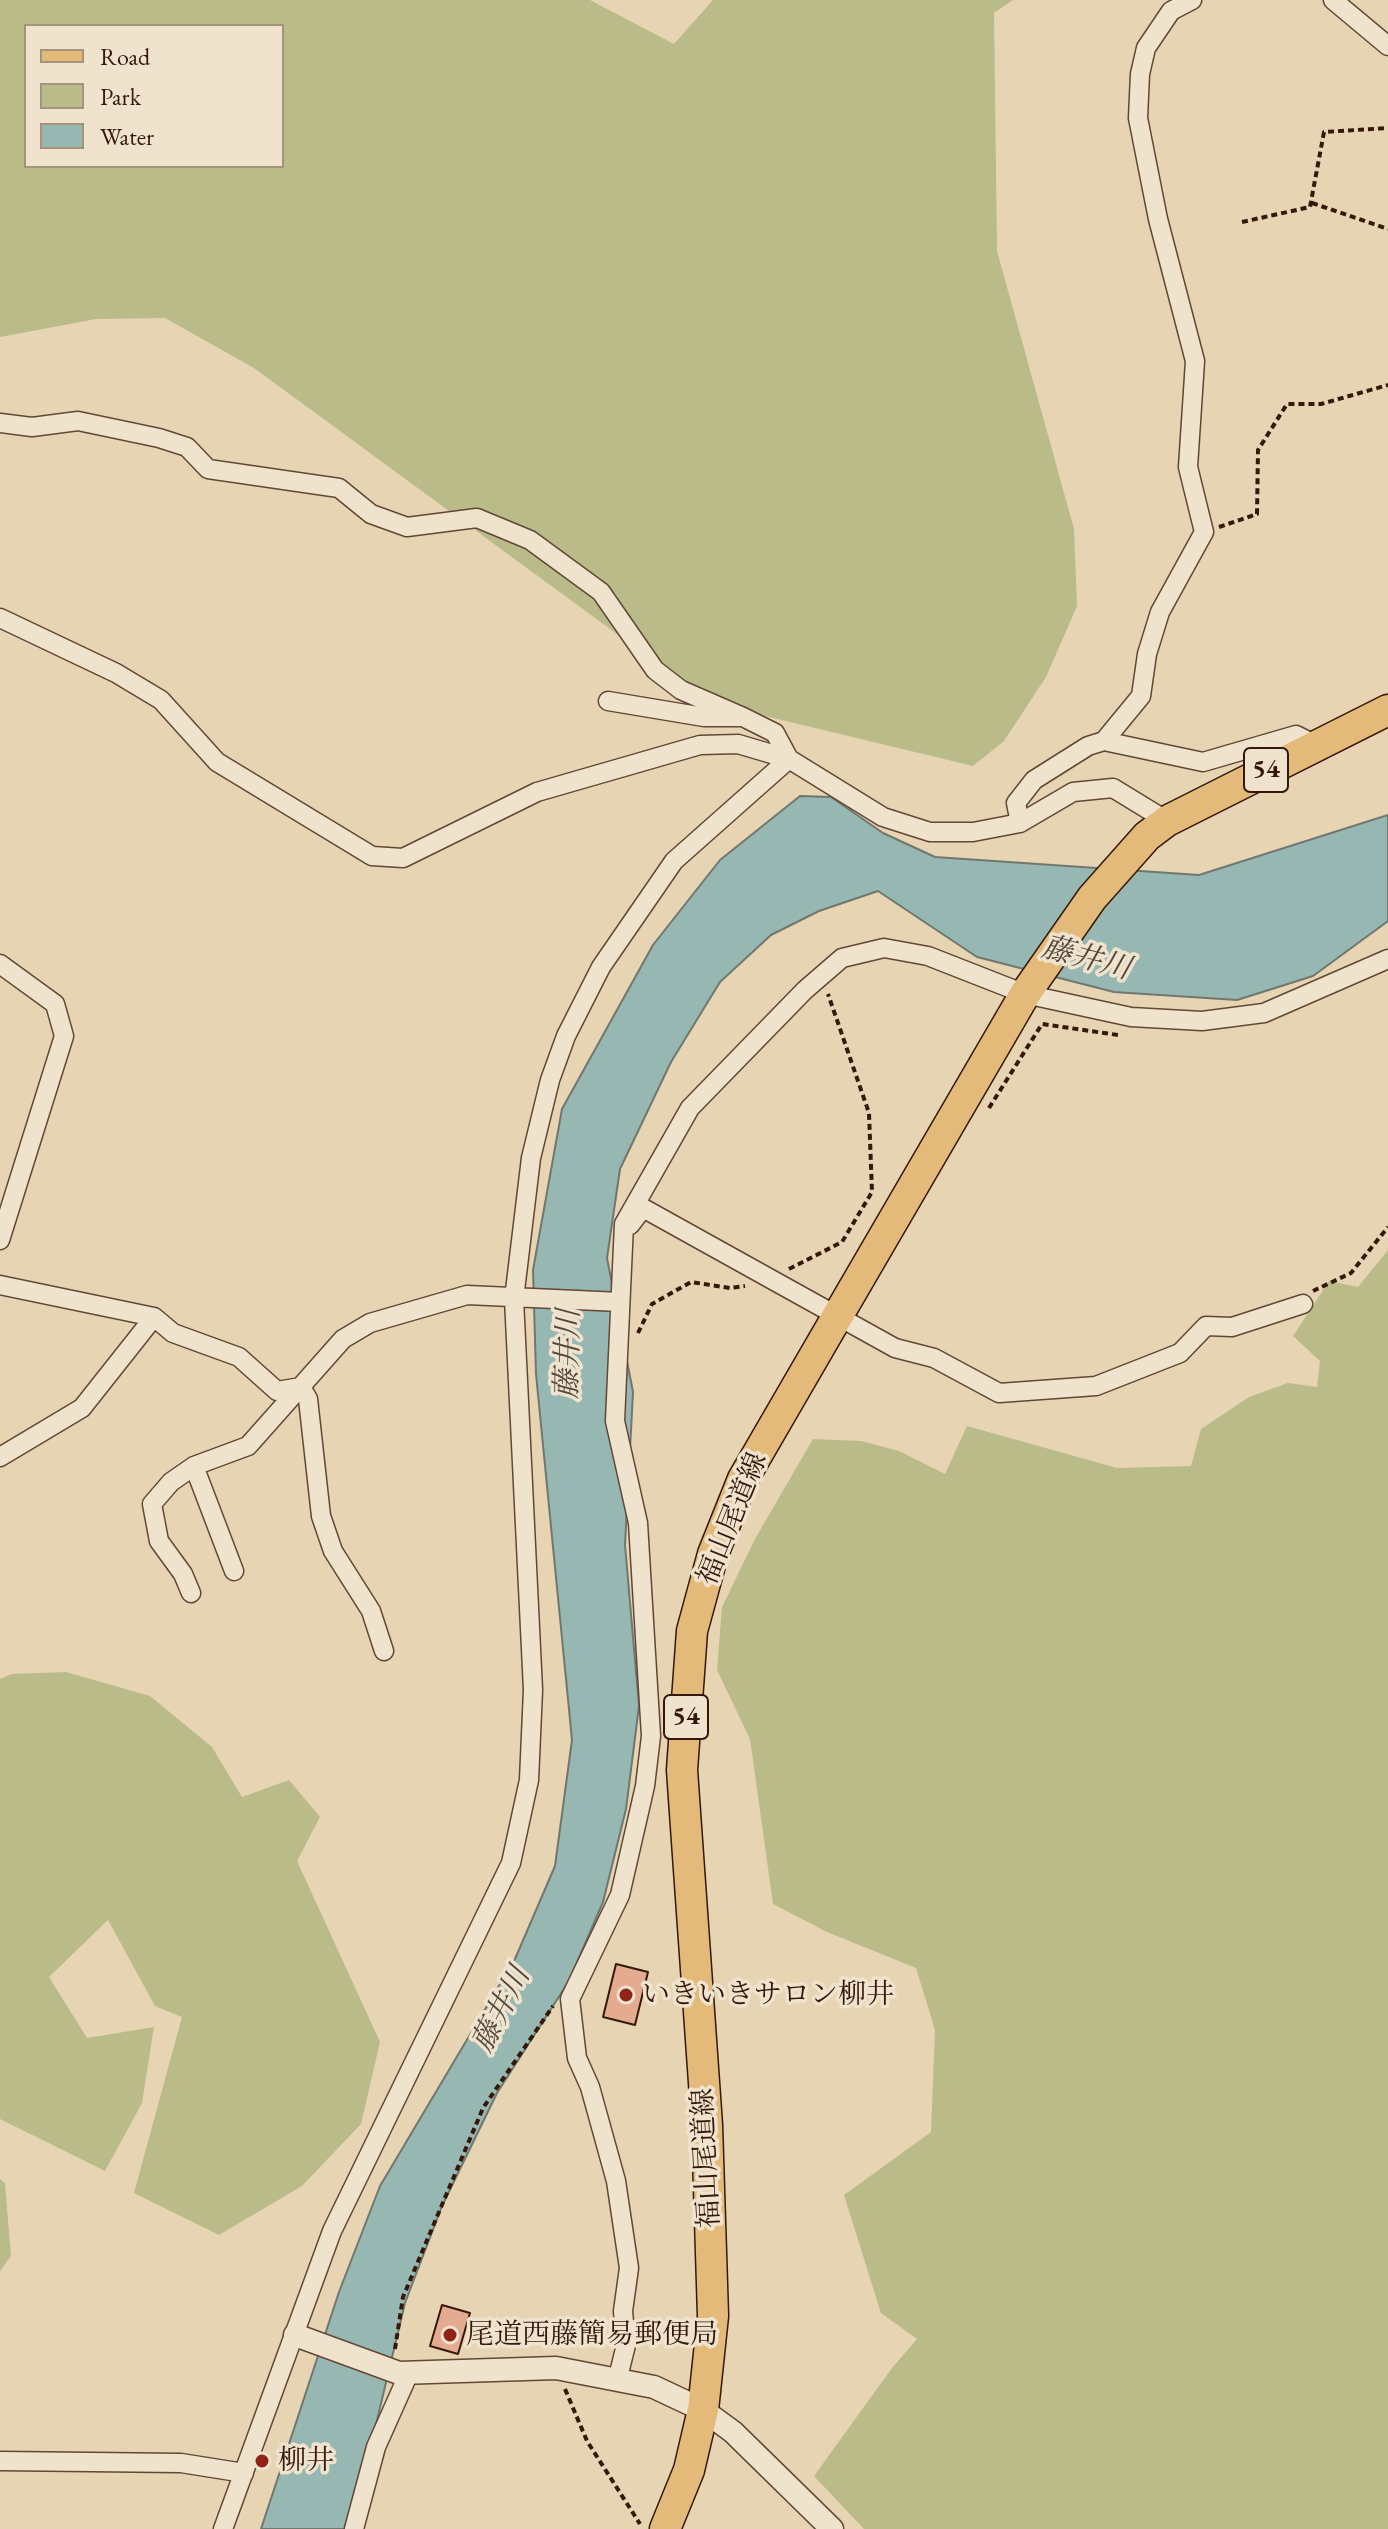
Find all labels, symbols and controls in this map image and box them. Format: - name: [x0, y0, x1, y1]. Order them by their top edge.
- legend: [24, 24, 284, 168]
- text: Road: [100, 41, 150, 72]
- text: Park: [100, 81, 141, 112]
- text: Water: [100, 121, 154, 152]
- road number: 54: [1244, 748, 1288, 792]
- water label: 藤井川: [1038, 930, 1134, 988]
- water label: 藤井川: [550, 1309, 588, 1399]
- street label: 福山尾道線: [691, 1448, 775, 1590]
- road number: 54: [664, 1695, 708, 1739]
- water label: 藤井川: [466, 1962, 538, 2058]
- place label: いきいきサロン柳井: [642, 1978, 894, 2012]
- marker: いきいきサロン柳井: [617, 1986, 635, 2004]
- street label: 福山尾道線: [687, 2087, 727, 2229]
- place label: 尾道西藤簡易郵便局: [466, 2318, 718, 2352]
- marker: 尾道西藤簡易郵便局: [441, 2326, 459, 2344]
- place label: 柳井: [278, 2444, 334, 2478]
- marker: 柳井: [253, 2452, 271, 2470]

